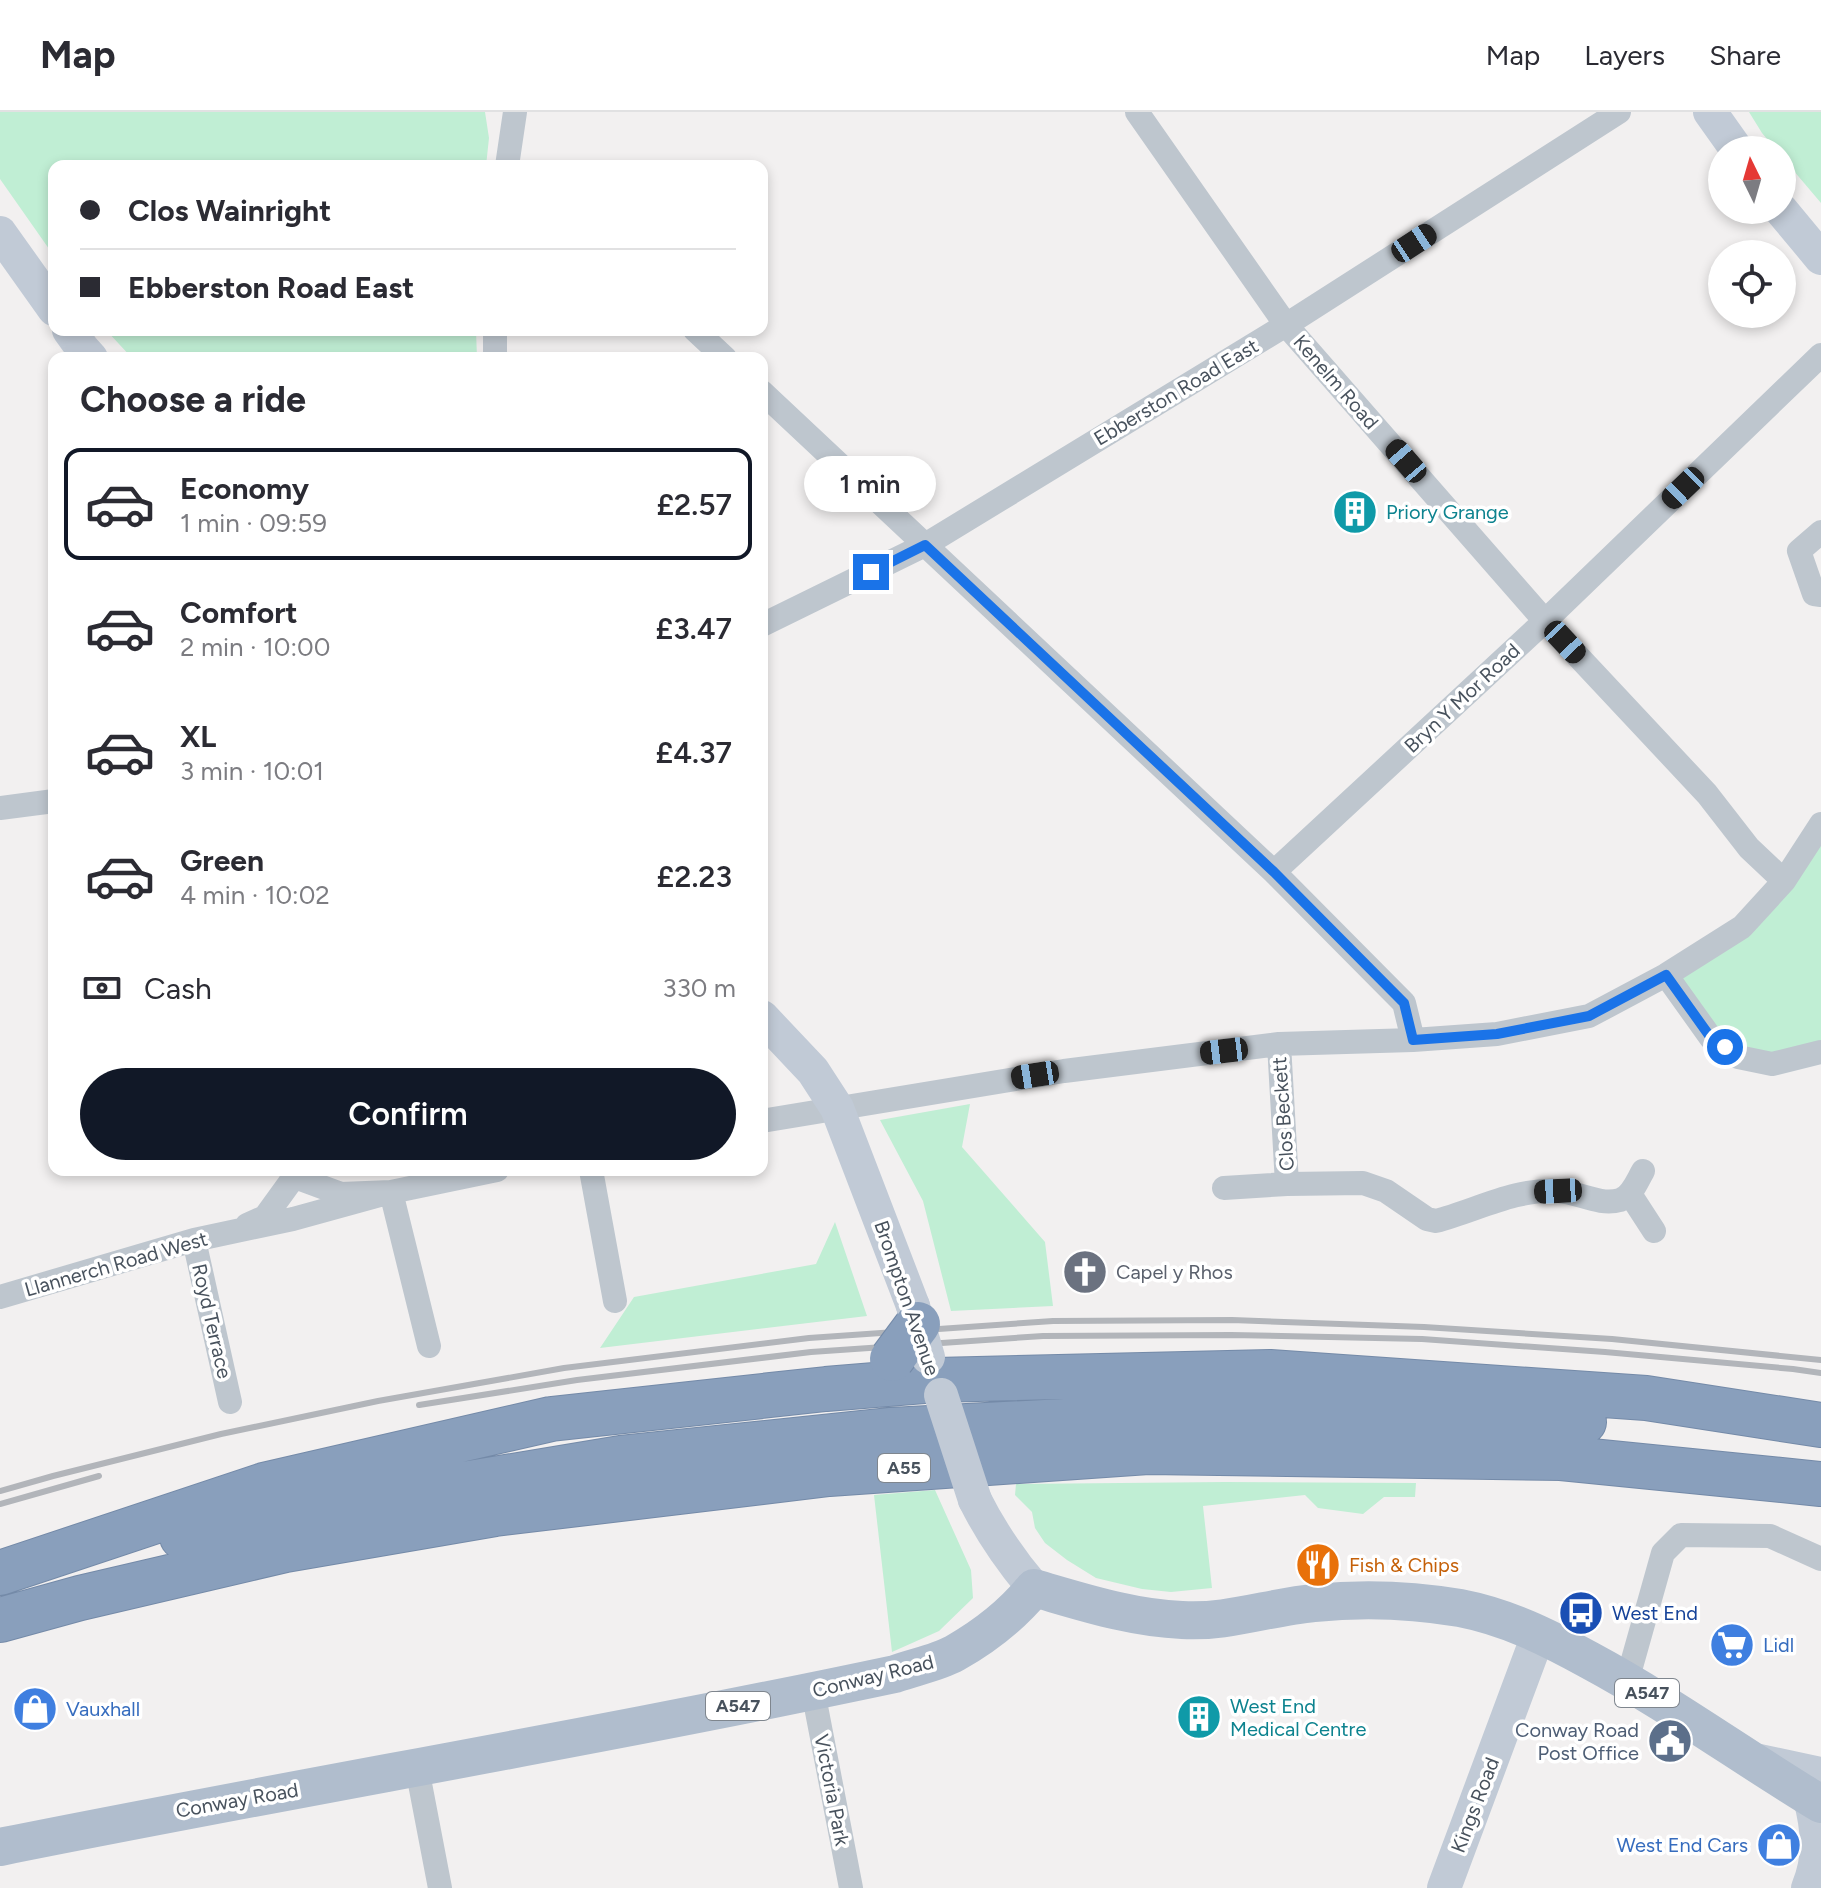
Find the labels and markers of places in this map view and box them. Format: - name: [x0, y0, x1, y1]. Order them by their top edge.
- building icon: Priory Grange: [1331, 488, 1379, 536]
- place label: Priory Grange: [1386, 500, 1509, 524]
- church icon: Capel y Rhos: [1061, 1248, 1109, 1296]
- place label: Capel y Rhos: [1116, 1260, 1233, 1284]
- restaurant icon: Fish & Chips: [1294, 1541, 1342, 1589]
- place label: Fish & Chips: [1349, 1553, 1459, 1577]
- bus stop icon: West End: [1557, 1589, 1605, 1637]
- place label: West End: [1612, 1601, 1698, 1625]
- supermarket icon: Lidl: [1708, 1621, 1756, 1669]
- place label: Lidl: [1763, 1633, 1794, 1657]
- shop icon: Vauxhall: [11, 1685, 59, 1733]
- building icon: West End Medical Centre: [1175, 1693, 1223, 1741]
- place label: West End Medical Centre: [1230, 1694, 1366, 1741]
- place label: Vauxhall: [66, 1697, 140, 1721]
- public building icon: Conway Road Post Office: [1646, 1717, 1694, 1765]
- place label: Conway Road Post Office: [1515, 1718, 1639, 1765]
- shop icon: West End Cars: [1755, 1821, 1803, 1869]
- place label: West End Cars: [1617, 1833, 1748, 1857]

